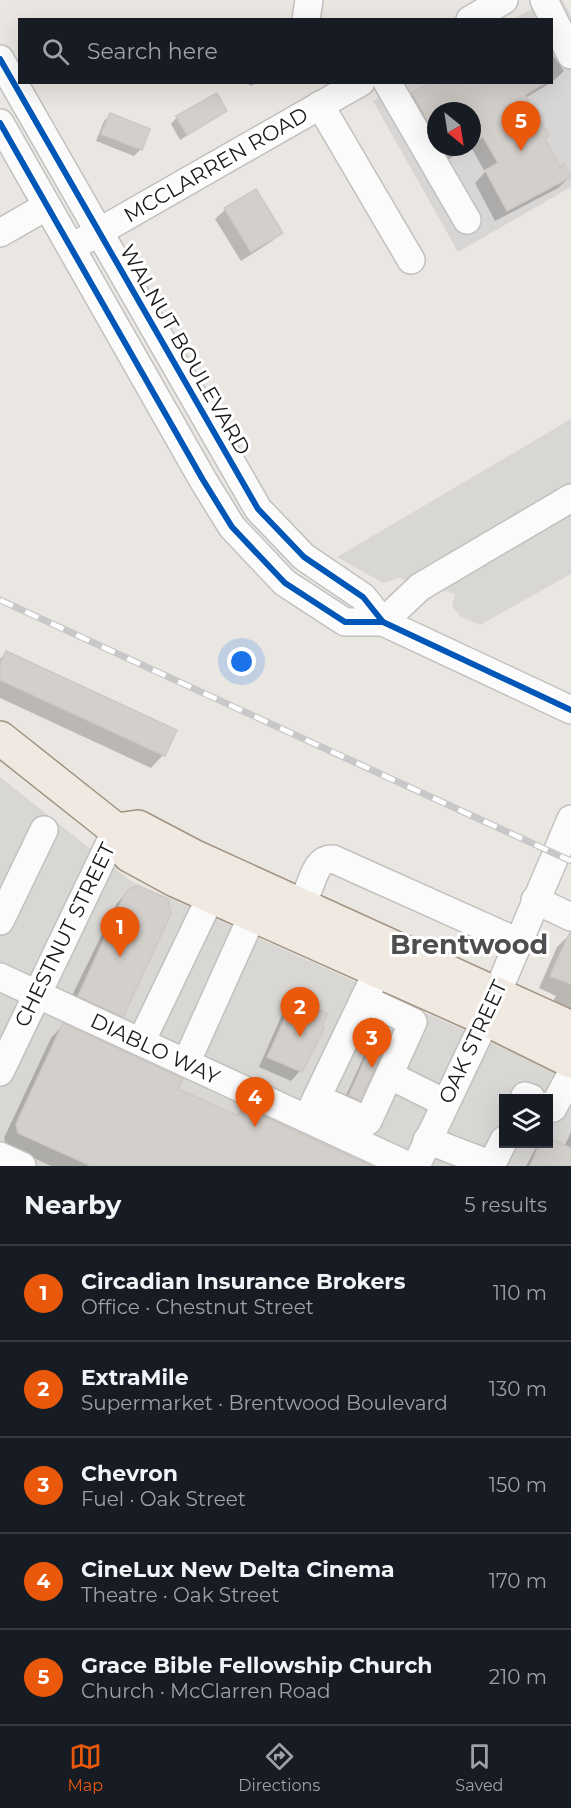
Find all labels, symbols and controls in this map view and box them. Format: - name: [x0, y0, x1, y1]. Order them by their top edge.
- search box: [18, 18, 553, 84]
- icon: search: [39, 35, 72, 68]
- text: Search here: [87, 38, 218, 65]
- street label: MCCLARREN ROAD: [119, 102, 312, 228]
- north arrow: [427, 102, 481, 156]
- pin: 5: [502, 102, 540, 151]
- street label: WALNUT BOULEVARD: [115, 240, 256, 459]
- your location: [227, 647, 256, 676]
- street label: CHESTNUT STREET: [9, 839, 120, 1031]
- pin: 1: [100, 908, 140, 957]
- district label: Brentwood: [390, 928, 548, 961]
- street label: OAK STREET: [433, 976, 512, 1107]
- pin: 2: [280, 988, 320, 1037]
- street label: DIABLO WAY: [87, 1008, 224, 1090]
- pin: 3: [352, 1018, 392, 1068]
- pin: 4: [236, 1078, 274, 1127]
- map controls: [499, 1094, 553, 1148]
- button: layers: [499, 1094, 553, 1148]
- text: Nearby: [24, 1189, 121, 1221]
- text: 5 results: [464, 1193, 547, 1217]
- text: Circadian Insurance Brokers: [81, 1268, 406, 1295]
- text: 1: [40, 1281, 47, 1305]
- text: 110 m: [493, 1281, 547, 1305]
- text: Office · Chestnut Street: [81, 1295, 314, 1319]
- text: ExtraMile: [81, 1364, 189, 1391]
- text: 2: [38, 1377, 49, 1401]
- text: 130 m: [489, 1377, 547, 1401]
- text: Supermarket · Brentwood Boulevard: [81, 1391, 448, 1415]
- text: Chevron: [81, 1460, 178, 1487]
- text: 3: [38, 1473, 49, 1497]
- text: 150 m: [489, 1473, 547, 1497]
- text: Fuel · Oak Street: [81, 1487, 246, 1511]
- text: CineLux New Delta Cinema: [81, 1556, 395, 1583]
- text: 4: [37, 1569, 50, 1593]
- text: 170 m: [489, 1569, 547, 1593]
- text: Theatre · Oak Street: [81, 1583, 279, 1607]
- text: Grace Bible Fellowship Church: [81, 1652, 433, 1679]
- text: 5: [38, 1665, 49, 1689]
- text: 210 m: [489, 1665, 547, 1689]
- text: Church · McClarren Road: [81, 1679, 331, 1703]
- tab: Map: [68, 1740, 103, 1795]
- tab: Directions: [238, 1740, 320, 1795]
- tab: Saved: [455, 1740, 503, 1795]

